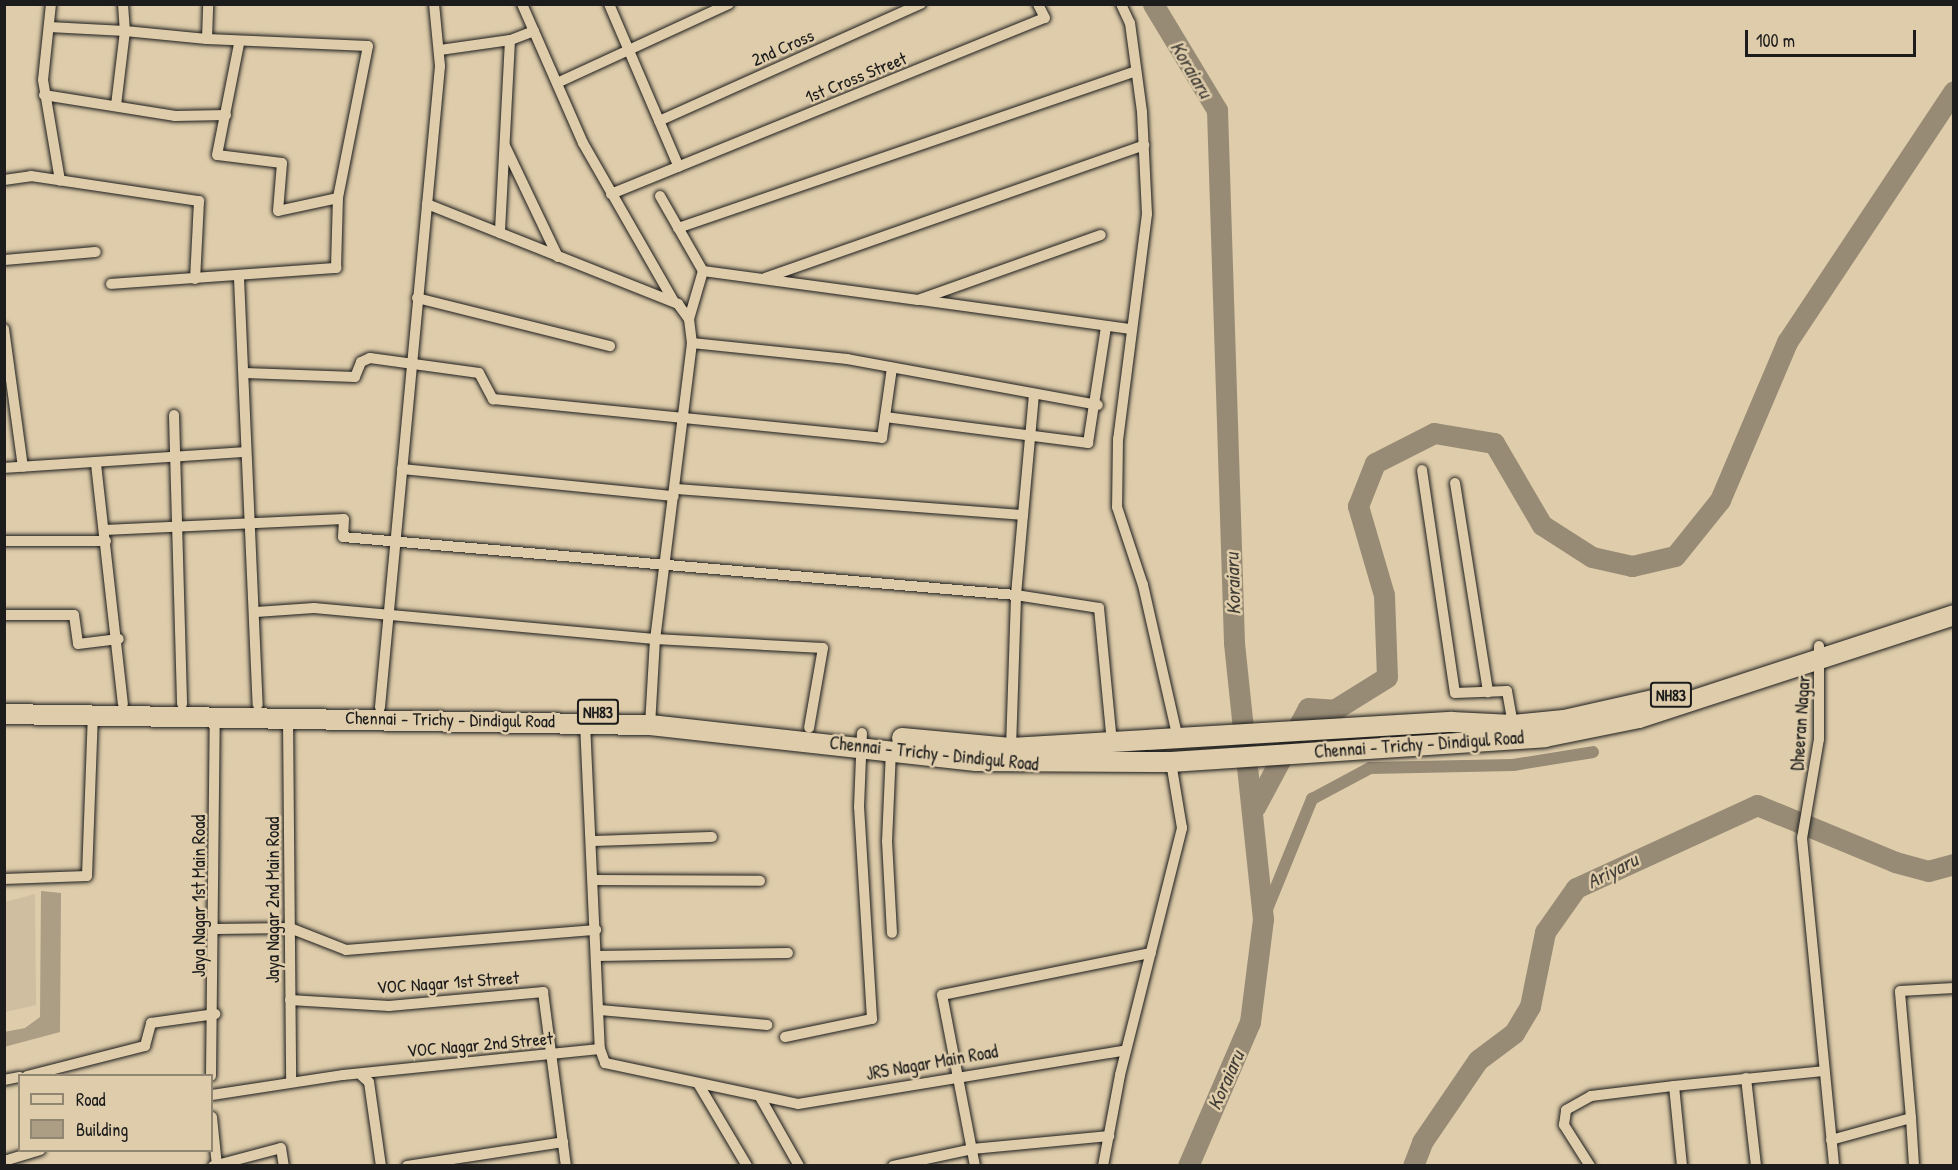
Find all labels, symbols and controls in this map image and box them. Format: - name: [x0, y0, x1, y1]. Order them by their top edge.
- scale bar: [1748, 18, 1919, 56]
- street label: 2nd Cross: [749, 25, 817, 71]
- text: 100 m: [1756, 28, 1795, 53]
- water label: Koraiaru: [1166, 36, 1218, 102]
- street label: 1st Cross Street: [802, 48, 910, 108]
- water label: Koraiaru: [1219, 553, 1245, 615]
- street label: Dheeran Nagar: [1787, 675, 1815, 771]
- road number: NH83: [1648, 682, 1694, 708]
- road number: NH83: [576, 699, 620, 725]
- street label: Chennai - Trichy - Dindigul Road: [345, 707, 555, 733]
- street label: Chennai - Trichy - Dindigul Road: [1313, 727, 1525, 763]
- street label: Chennai - Trichy - Dindigul Road: [828, 732, 1040, 776]
- street label: Jaya Nagar 1st Main Road: [188, 815, 210, 977]
- street label: Jaya Nagar 2nd Main Road: [262, 817, 284, 983]
- water label: Ariyaru: [1583, 847, 1641, 893]
- street label: VOC Nagar 1st Street: [376, 967, 520, 999]
- street label: VOC Nagar 2nd Street: [406, 1028, 554, 1062]
- street label: JRS Nagar Main Road: [864, 1041, 1000, 1085]
- water label: Koraiaru: [1201, 1047, 1249, 1113]
- legend: [18, 1074, 213, 1152]
- text: Road: [76, 1087, 106, 1112]
- text: Building: [76, 1117, 128, 1142]

